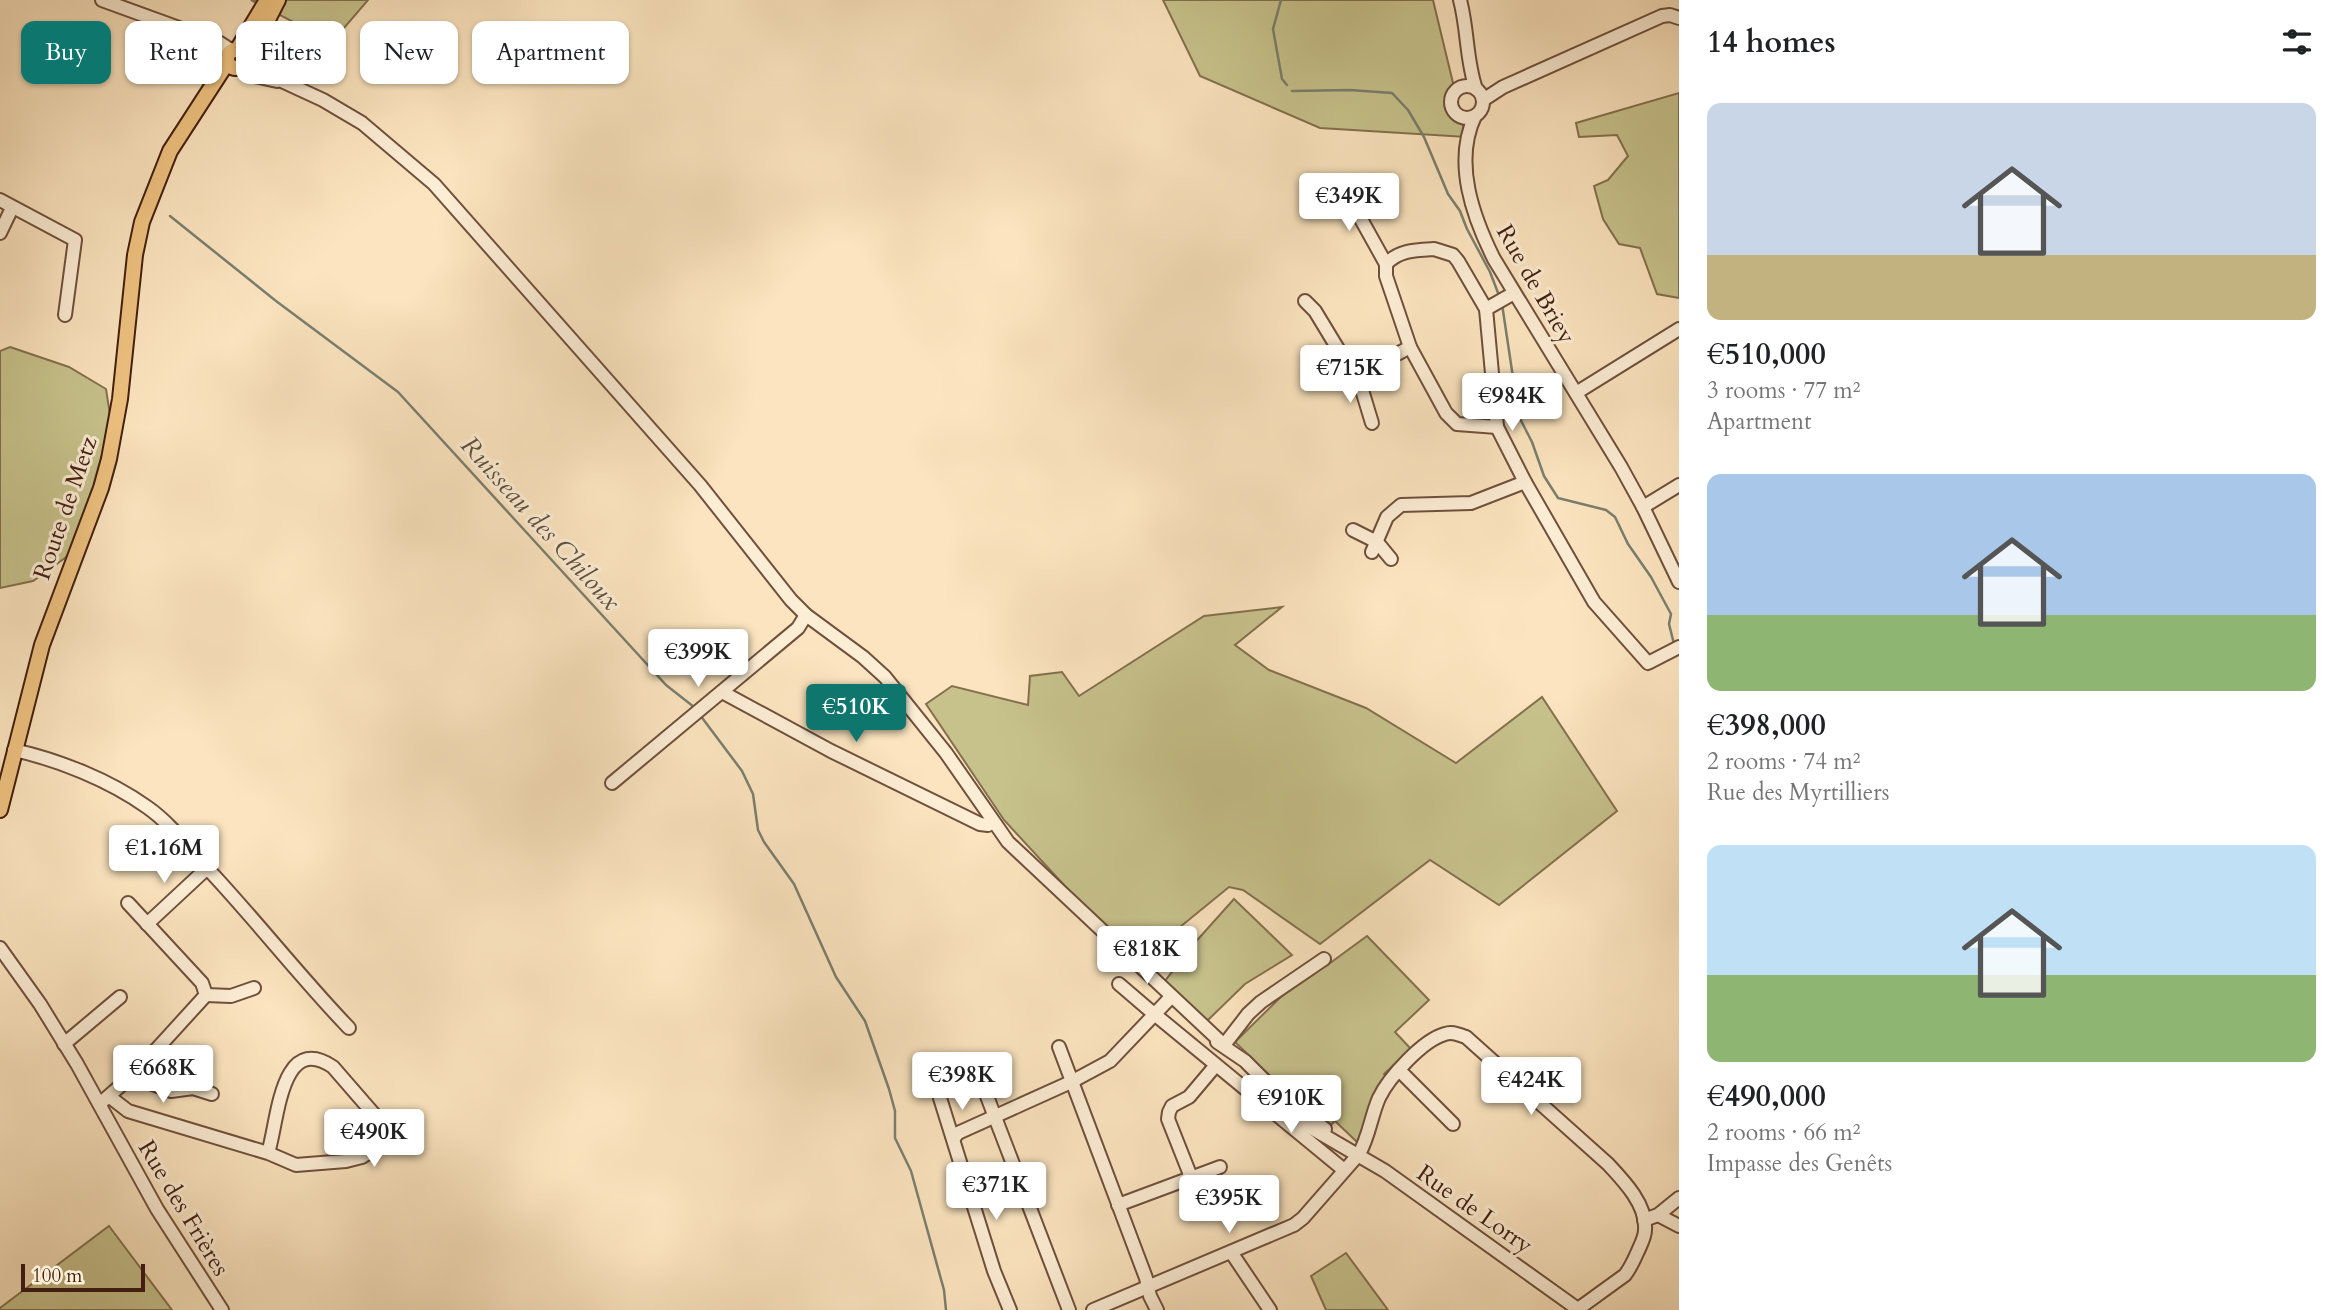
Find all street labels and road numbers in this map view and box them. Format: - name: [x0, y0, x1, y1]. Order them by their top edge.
- street label: Rue de Briey: [1488, 219, 1583, 350]
- street label: Route de Metz: [26, 432, 106, 584]
- street label: Rue des Frières: [130, 1134, 237, 1282]
- street label: Rue de Lorry: [1410, 1157, 1540, 1262]

